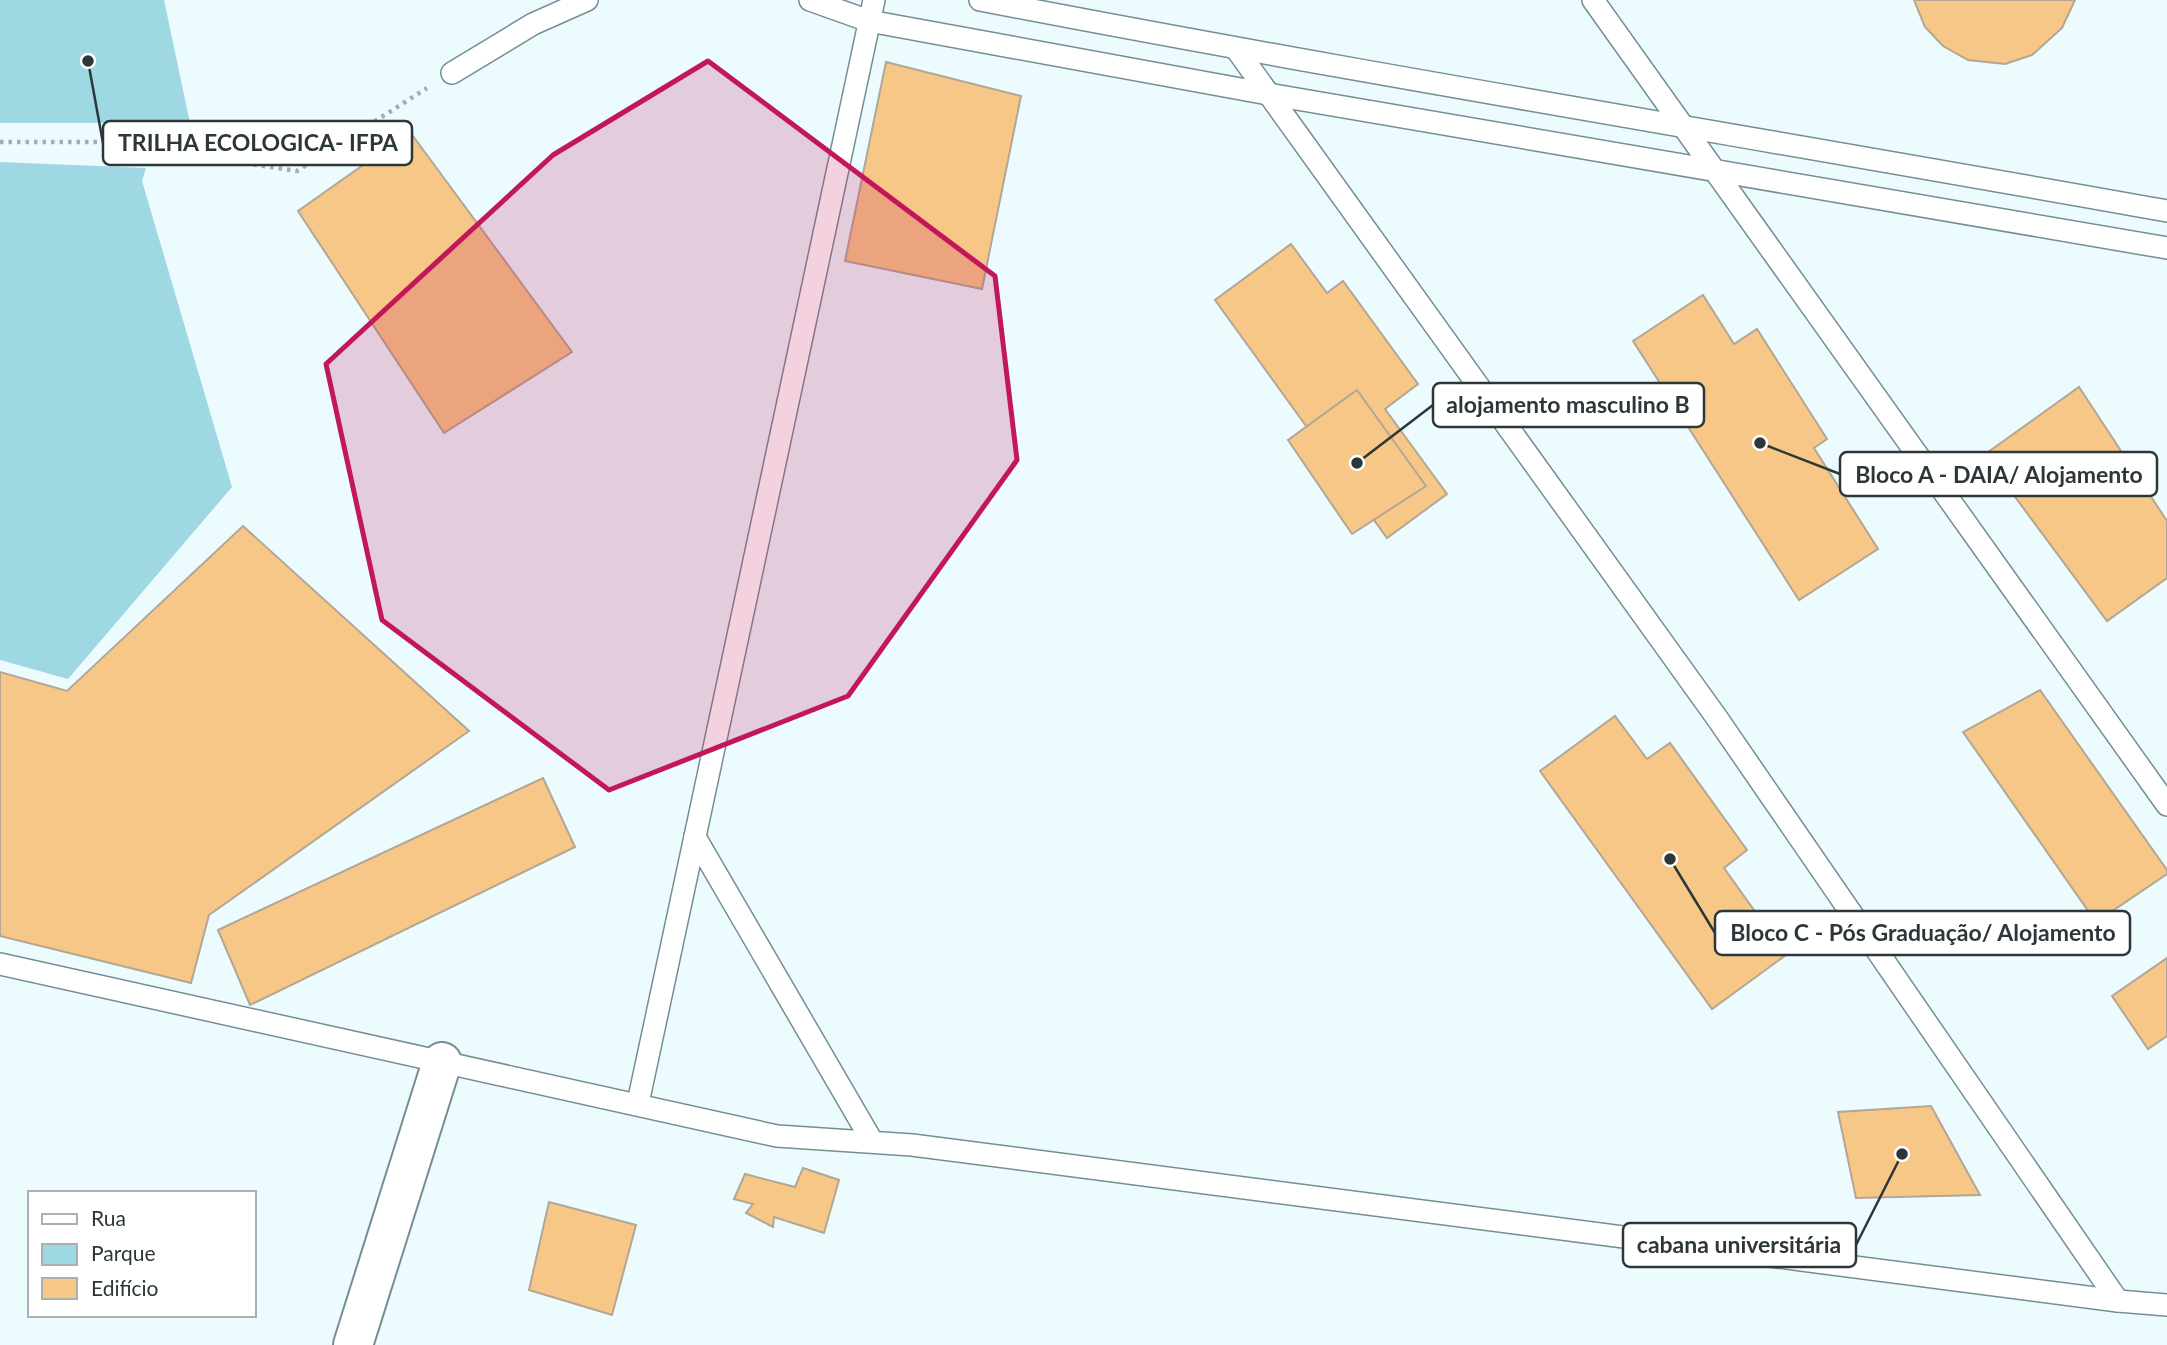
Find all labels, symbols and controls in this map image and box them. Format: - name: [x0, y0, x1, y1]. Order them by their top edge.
- callout: TRILHA ECOLOGICA- IFPA: [103, 121, 412, 165]
- text: TRILHA ECOLOGICA- IFPA: [118, 128, 399, 156]
- callout: alojamento masculino B: [1433, 383, 1704, 427]
- text: alojamento masculino B: [1446, 390, 1690, 418]
- callout: Bloco A - DAIA/ Alojamento: [1840, 452, 2157, 496]
- text: Bloco A - DAIA/ Alojamento: [1855, 460, 2143, 488]
- callout: Bloco C - Pós Graduação/ Alojamento: [1715, 911, 2130, 955]
- text: Bloco C - Pós Graduação/ Alojamento: [1730, 918, 2116, 946]
- legend: [28, 1191, 256, 1317]
- text: Rua: [91, 1205, 126, 1230]
- callout: cabana universitária: [1623, 1223, 1856, 1267]
- text: cabana universitária: [1637, 1230, 1841, 1258]
- text: Parque: [91, 1240, 156, 1265]
- text: Edifício: [91, 1275, 159, 1300]

